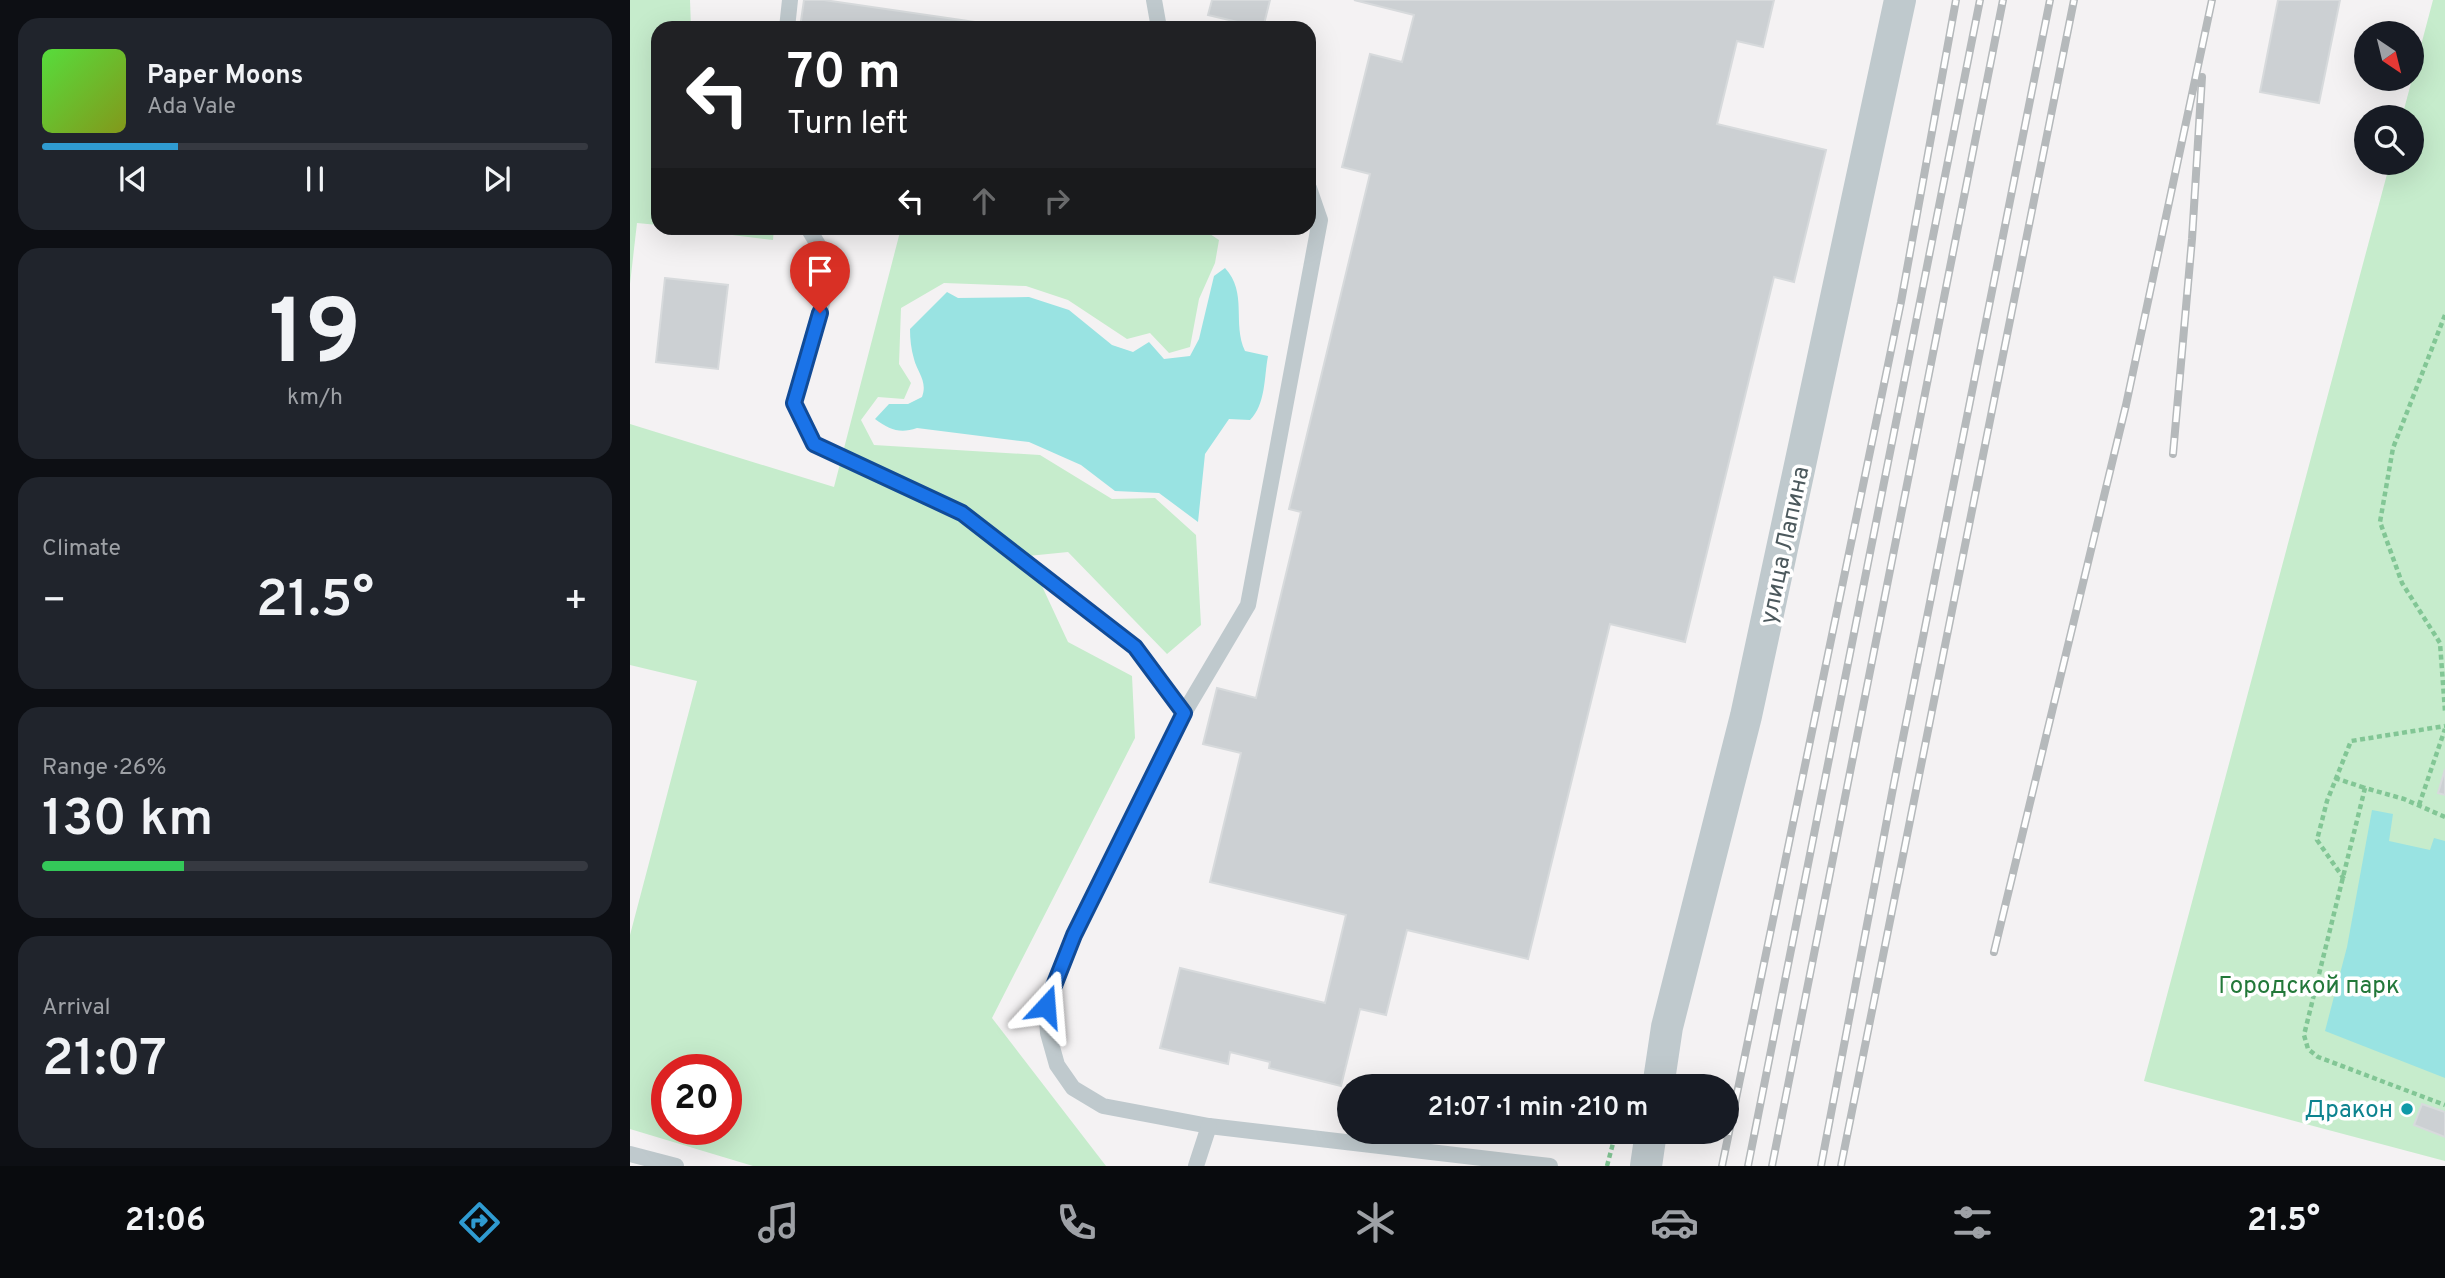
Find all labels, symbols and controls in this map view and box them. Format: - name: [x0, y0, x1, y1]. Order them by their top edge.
- north arrow: [2354, 21, 2424, 91]
- map controls: [2354, 21, 2424, 175]
- text: 70 m: [787, 44, 901, 106]
- icon: left: [672, 49, 763, 140]
- text: Paper Moons: [147, 60, 303, 93]
- text: Ada Vale: [147, 93, 236, 122]
- text: Turn left: [787, 105, 908, 145]
- button: search: [2354, 105, 2424, 175]
- icon: previous: [114, 160, 152, 198]
- icon: pause: [296, 160, 334, 198]
- icon: next: [478, 160, 516, 198]
- icon: left: [892, 182, 930, 220]
- icon: ahead: [965, 182, 1003, 220]
- icon: right: [1038, 182, 1076, 220]
- pin: [790, 241, 850, 313]
- icon: arrive: [801, 252, 839, 290]
- text: 19: [269, 281, 361, 396]
- text: km/h: [287, 384, 343, 413]
- street label: улица Лапина: [1755, 464, 1817, 627]
- text: Climate: [42, 535, 121, 564]
- text: 21.5°: [256, 569, 374, 635]
- text: −: [42, 578, 67, 627]
- text: +: [563, 578, 588, 627]
- text: Range · 26%: [42, 754, 167, 783]
- text: 130 km: [42, 788, 213, 854]
- position arrow: [1009, 969, 1083, 1043]
- park label: Городской парк: [2218, 972, 2400, 1002]
- text: Arrival: [42, 994, 111, 1023]
- text: 21:07: [42, 1028, 167, 1094]
- speed limit sign: 20: [651, 1054, 742, 1145]
- text: 21:07 · 1 min · 210 m: [1428, 1092, 1648, 1125]
- place label: Дракон: [2305, 1096, 2393, 1126]
- marker: Дракон: [2399, 1101, 2415, 1117]
- icon: directions: [455, 1198, 504, 1247]
- icon: music: [754, 1198, 803, 1247]
- icon: phone: [1052, 1198, 1101, 1247]
- icon: climate: [1351, 1198, 1400, 1247]
- icon: car: [1650, 1198, 1699, 1247]
- icon: filters: [1948, 1198, 1997, 1247]
- text: 21:06: [125, 1202, 206, 1242]
- text: 21.5°: [2247, 1202, 2320, 1242]

